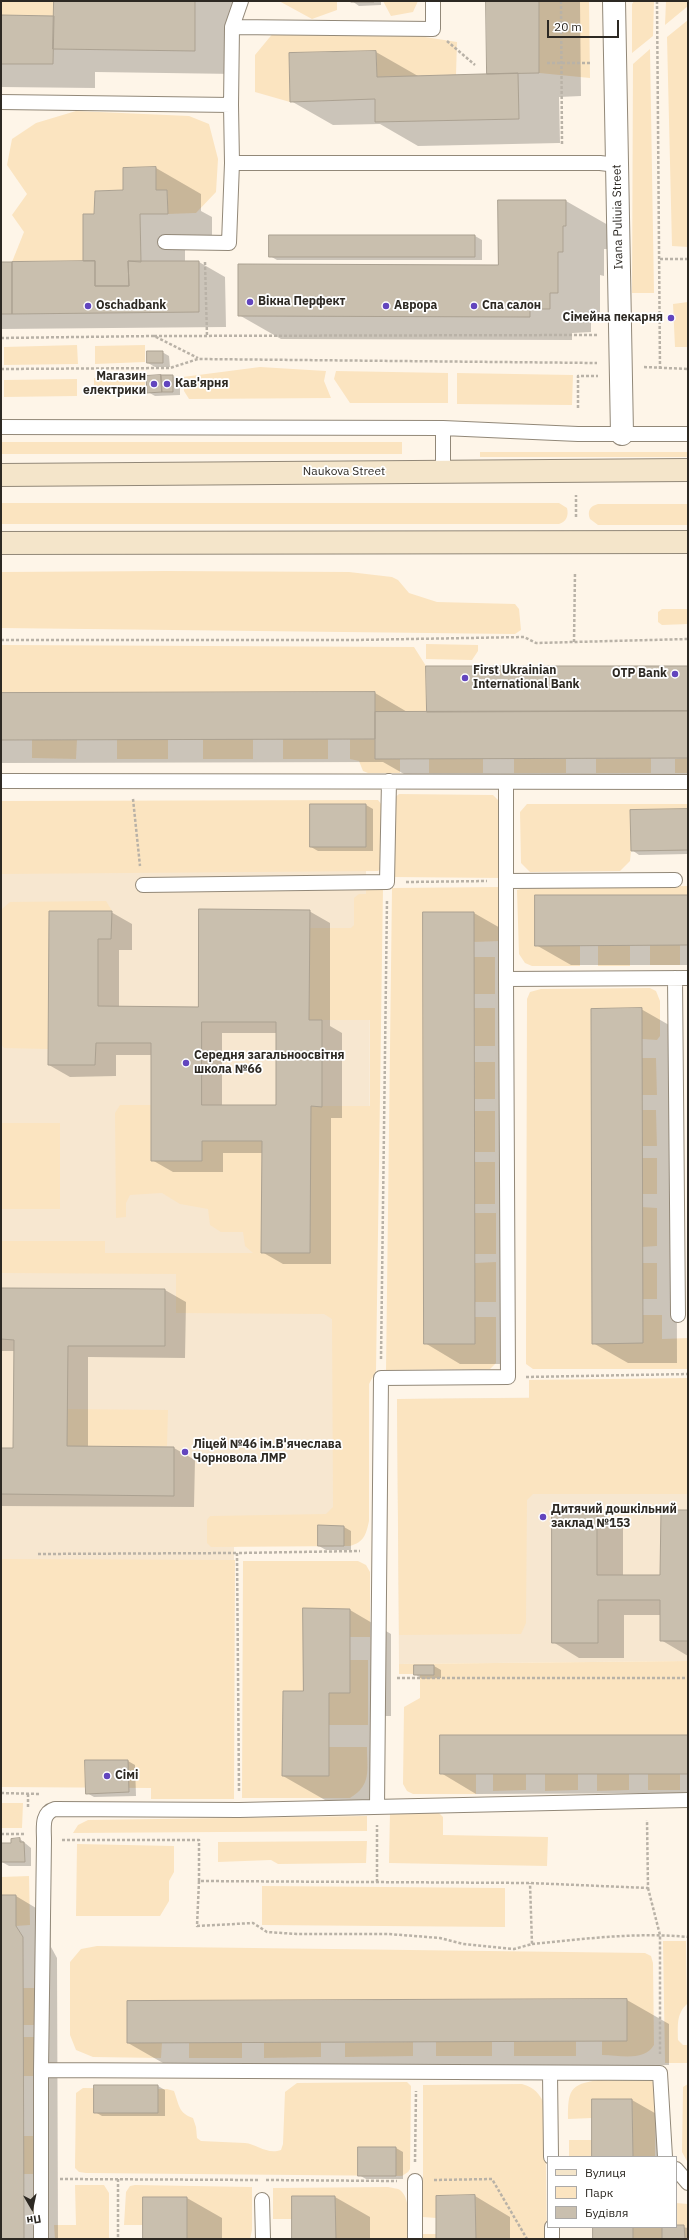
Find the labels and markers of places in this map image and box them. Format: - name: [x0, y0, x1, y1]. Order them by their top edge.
- place label: Вікна Перфект: [258, 295, 346, 309]
- marker: Вікна Перфект: [245, 297, 255, 307]
- place label: Oschadbank: [96, 299, 166, 313]
- place label: Аврора: [394, 299, 437, 313]
- place label: Спа салон: [482, 299, 541, 313]
- marker: Oschadbank: [83, 301, 93, 311]
- marker: Аврора: [381, 301, 391, 311]
- marker: Спа салон: [469, 301, 479, 311]
- place label: Сімейна пекарня: [563, 311, 663, 325]
- marker: Сімейна пекарня: [666, 313, 676, 323]
- place label: Магазин електрики: [83, 370, 146, 398]
- place label: Кав'ярня: [175, 377, 228, 391]
- marker: Магазин електрики: [149, 379, 159, 389]
- marker: Кав'ярня: [162, 379, 172, 389]
- place label: First Ukrainian International Bank: [473, 664, 580, 692]
- place label: OTP Bank: [612, 667, 667, 681]
- marker: OTP Bank: [670, 669, 680, 679]
- marker: First Ukrainian International Bank: [460, 673, 470, 683]
- place label: Середня загальноосвітня школа №66: [194, 1049, 345, 1077]
- marker: Середня загальноосвітня школа №66: [181, 1058, 191, 1068]
- place label: Ліцей №46 ім.В'ячеслава Чорновола ЛМР: [193, 1438, 341, 1466]
- marker: Ліцей №46 ім.В'ячеслава Чорновола ЛМР: [180, 1447, 190, 1457]
- place label: Дитячий дошкільний заклад №153: [551, 1503, 677, 1531]
- marker: Дитячий дошкільний заклад №153: [538, 1512, 548, 1522]
- place label: Сімі: [115, 1769, 138, 1783]
- marker: Сімі: [102, 1771, 112, 1781]

